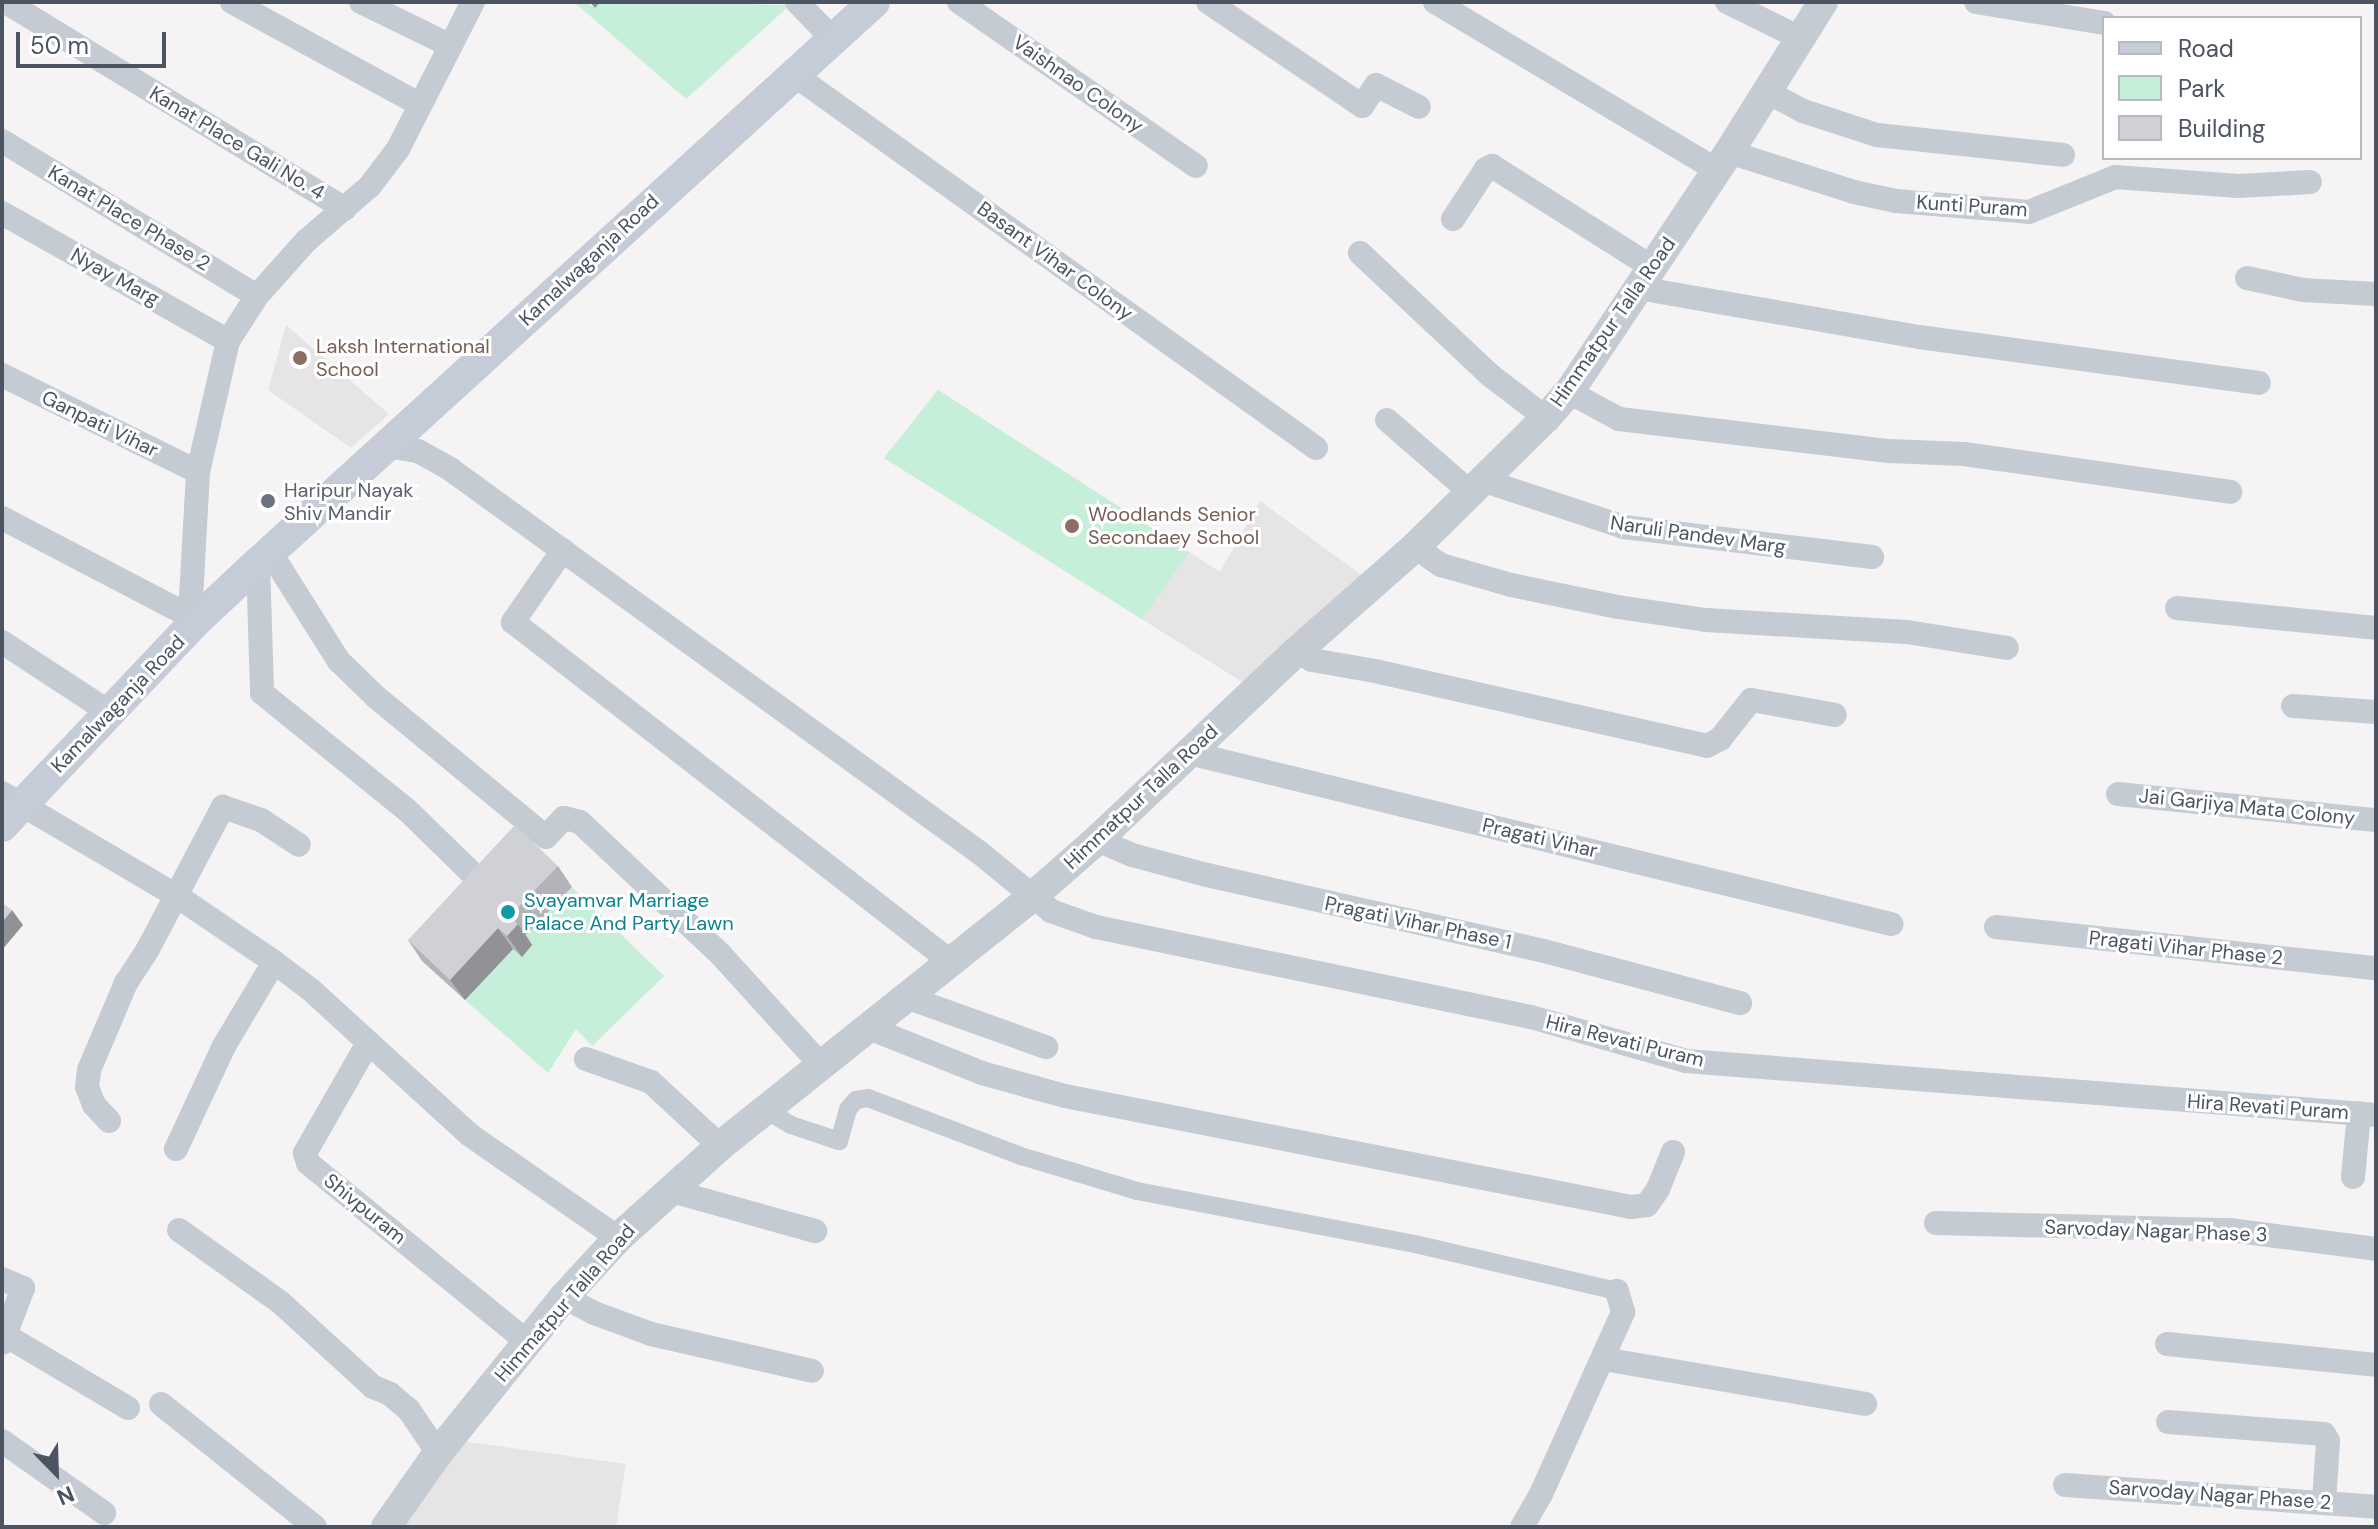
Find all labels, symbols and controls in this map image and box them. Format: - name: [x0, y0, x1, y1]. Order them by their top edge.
- scale bar: [20, 16, 170, 66]
- legend: [2102, 16, 2362, 160]
- text: 50 m: [30, 30, 89, 61]
- street label: Vaishnao Colony: [1008, 30, 1148, 138]
- text: Road: [2178, 33, 2234, 64]
- text: Park: [2178, 73, 2225, 104]
- street label: Kanat Place Gali No. 4: [145, 81, 329, 205]
- text: Building: [2178, 113, 2265, 144]
- street label: Kanat Place Phase 2: [44, 160, 214, 276]
- street label: Kamalwaganja Road: [514, 189, 664, 331]
- street label: Kunti Puram: [1916, 190, 2028, 222]
- street label: Basant Vihar Colony: [972, 196, 1138, 326]
- street label: Himmatpur Talla Road: [1545, 233, 1681, 411]
- street label: Nyay Marg: [67, 243, 163, 311]
- place label: Laksh International School: [316, 334, 490, 381]
- marker: Laksh International School: [291, 349, 309, 367]
- street label: Ganpati Vihar: [38, 385, 162, 463]
- place label: Haripur Nayak Shiv Mandir: [284, 478, 413, 525]
- marker: Haripur Nayak Shiv Mandir: [259, 492, 277, 510]
- place label: Woodlands Senior Secondaey School: [1088, 502, 1259, 549]
- street label: Naruli Pandev Marg: [1609, 511, 1787, 559]
- marker: Woodlands Senior Secondaey School: [1063, 517, 1081, 535]
- street label: Kamalwaganja Road: [46, 630, 190, 778]
- street label: Himmatpur Talla Road: [1059, 720, 1223, 874]
- street label: Jai Garjiya Mata Colony: [2138, 784, 2356, 830]
- street label: Pragati Vihar: [1480, 813, 1600, 863]
- place label: Svayamvar Marriage Palace And Party Lawn: [524, 888, 734, 935]
- street label: Pragati Vihar Phase 1: [1323, 892, 1513, 954]
- marker: Svayamvar Marriage Palace And Party Lawn: [499, 903, 517, 921]
- street label: Pragati Vihar Phase 2: [2088, 926, 2284, 970]
- street label: Hira Revati Puram: [1543, 1010, 1707, 1072]
- street label: Hira Revati Puram: [2186, 1089, 2350, 1125]
- street label: Shivpuram: [319, 1169, 411, 1249]
- street label: Sarvoday Nagar Phase 3: [2044, 1215, 2268, 1247]
- street label: Himmatpur Talla Road: [490, 1219, 640, 1387]
- north arrow: [16, 1433, 96, 1513]
- street label: Sarvoday Nagar Phase 2: [2108, 1475, 2332, 1515]
- text: N: [53, 1479, 79, 1512]

